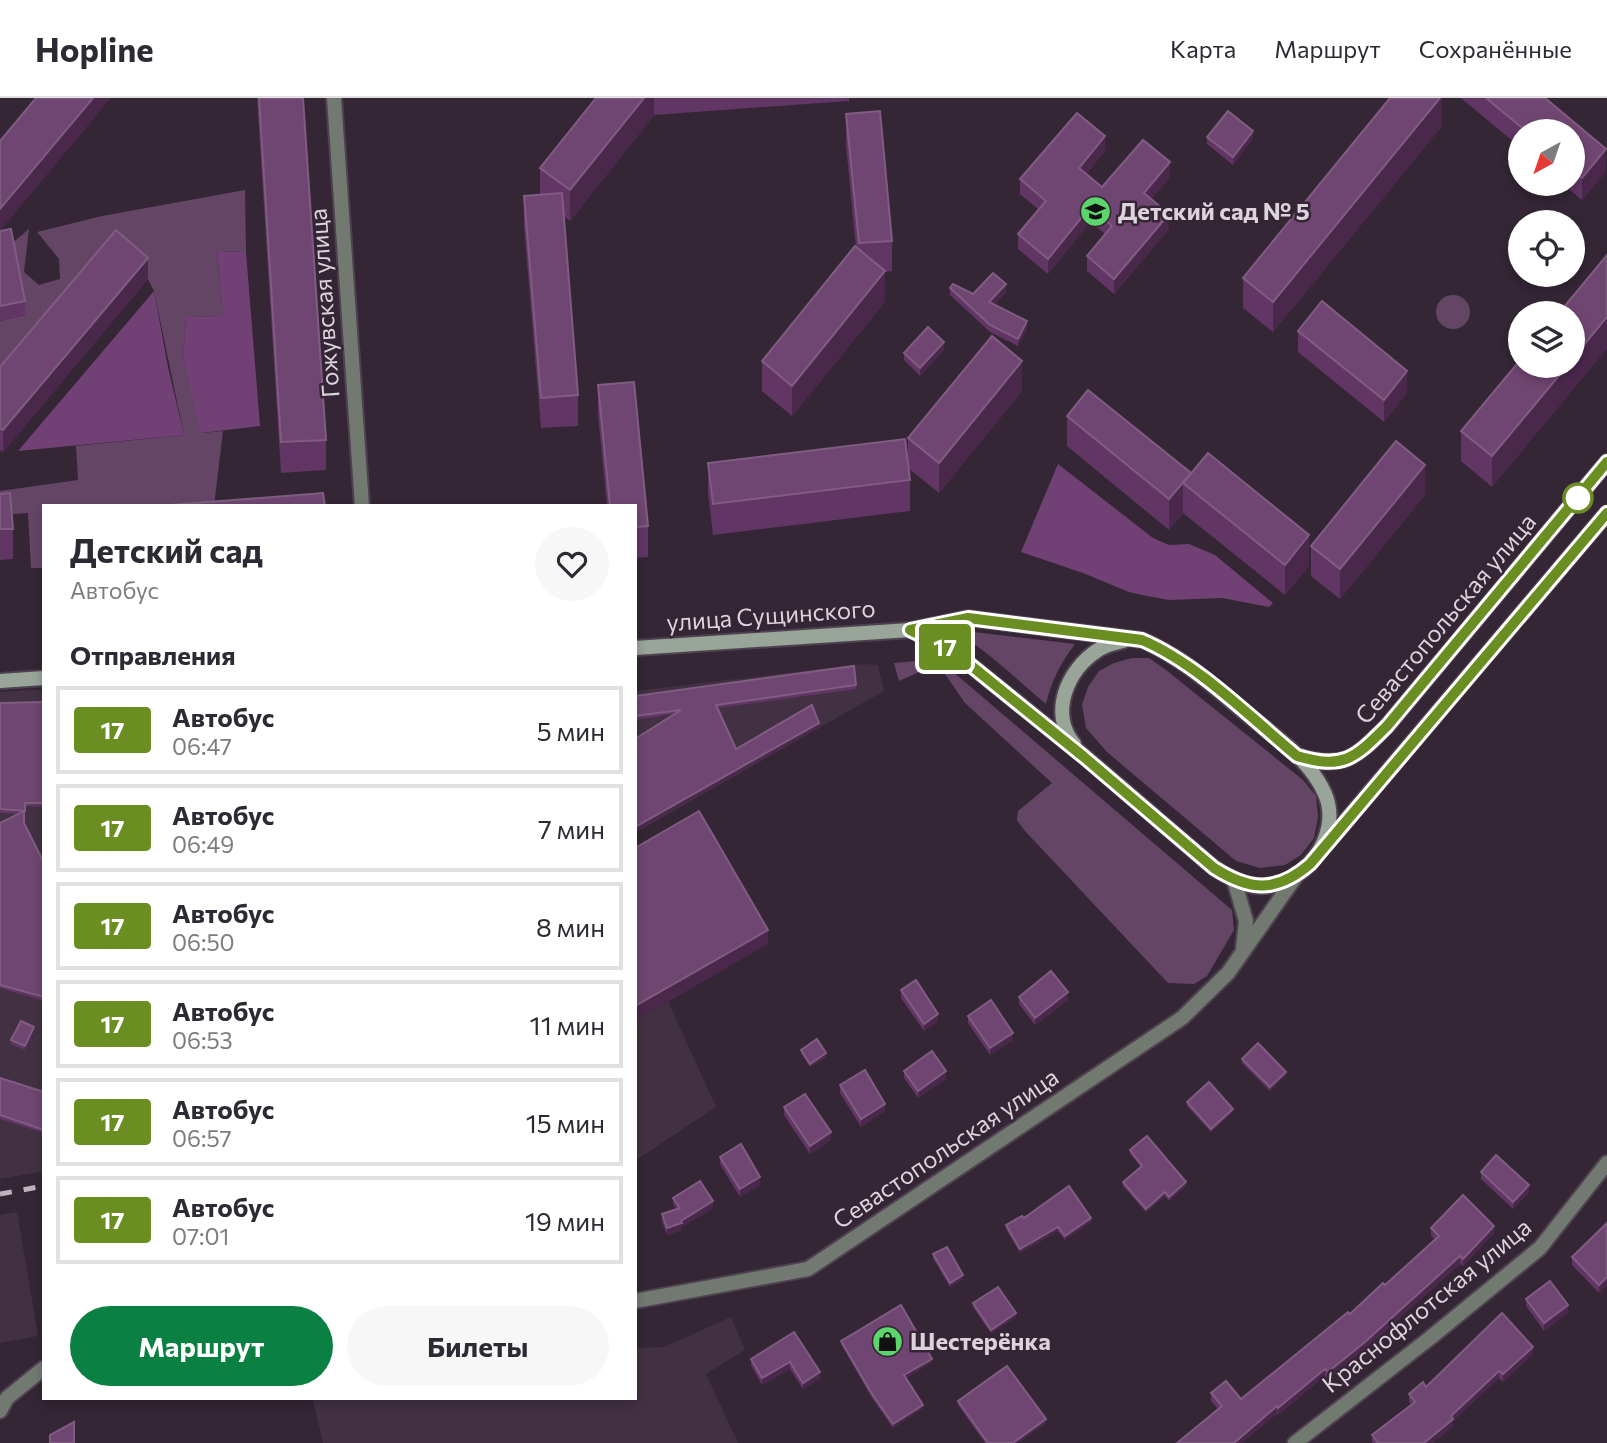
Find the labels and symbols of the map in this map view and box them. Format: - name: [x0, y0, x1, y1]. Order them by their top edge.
- north arrow: [1508, 119, 1586, 196]
- school or university icon: Детский сад № 5: [1078, 195, 1112, 229]
- place label: Детский сад № 5: [1118, 196, 1310, 225]
- street label: Гожувская улица: [302, 207, 345, 399]
- unlabelled marker: [1563, 483, 1593, 513]
- street label: Севастопольская улица: [1348, 507, 1541, 729]
- street label: улица Сущинского: [665, 593, 876, 636]
- line badge: 17: [914, 624, 976, 670]
- street label: Севастопольская улица: [827, 1061, 1063, 1234]
- street label: Краснофлотская улица: [1316, 1212, 1536, 1398]
- shop icon: Шестерёнка: [870, 1325, 904, 1359]
- place label: Шестерёнка: [910, 1326, 1051, 1355]

